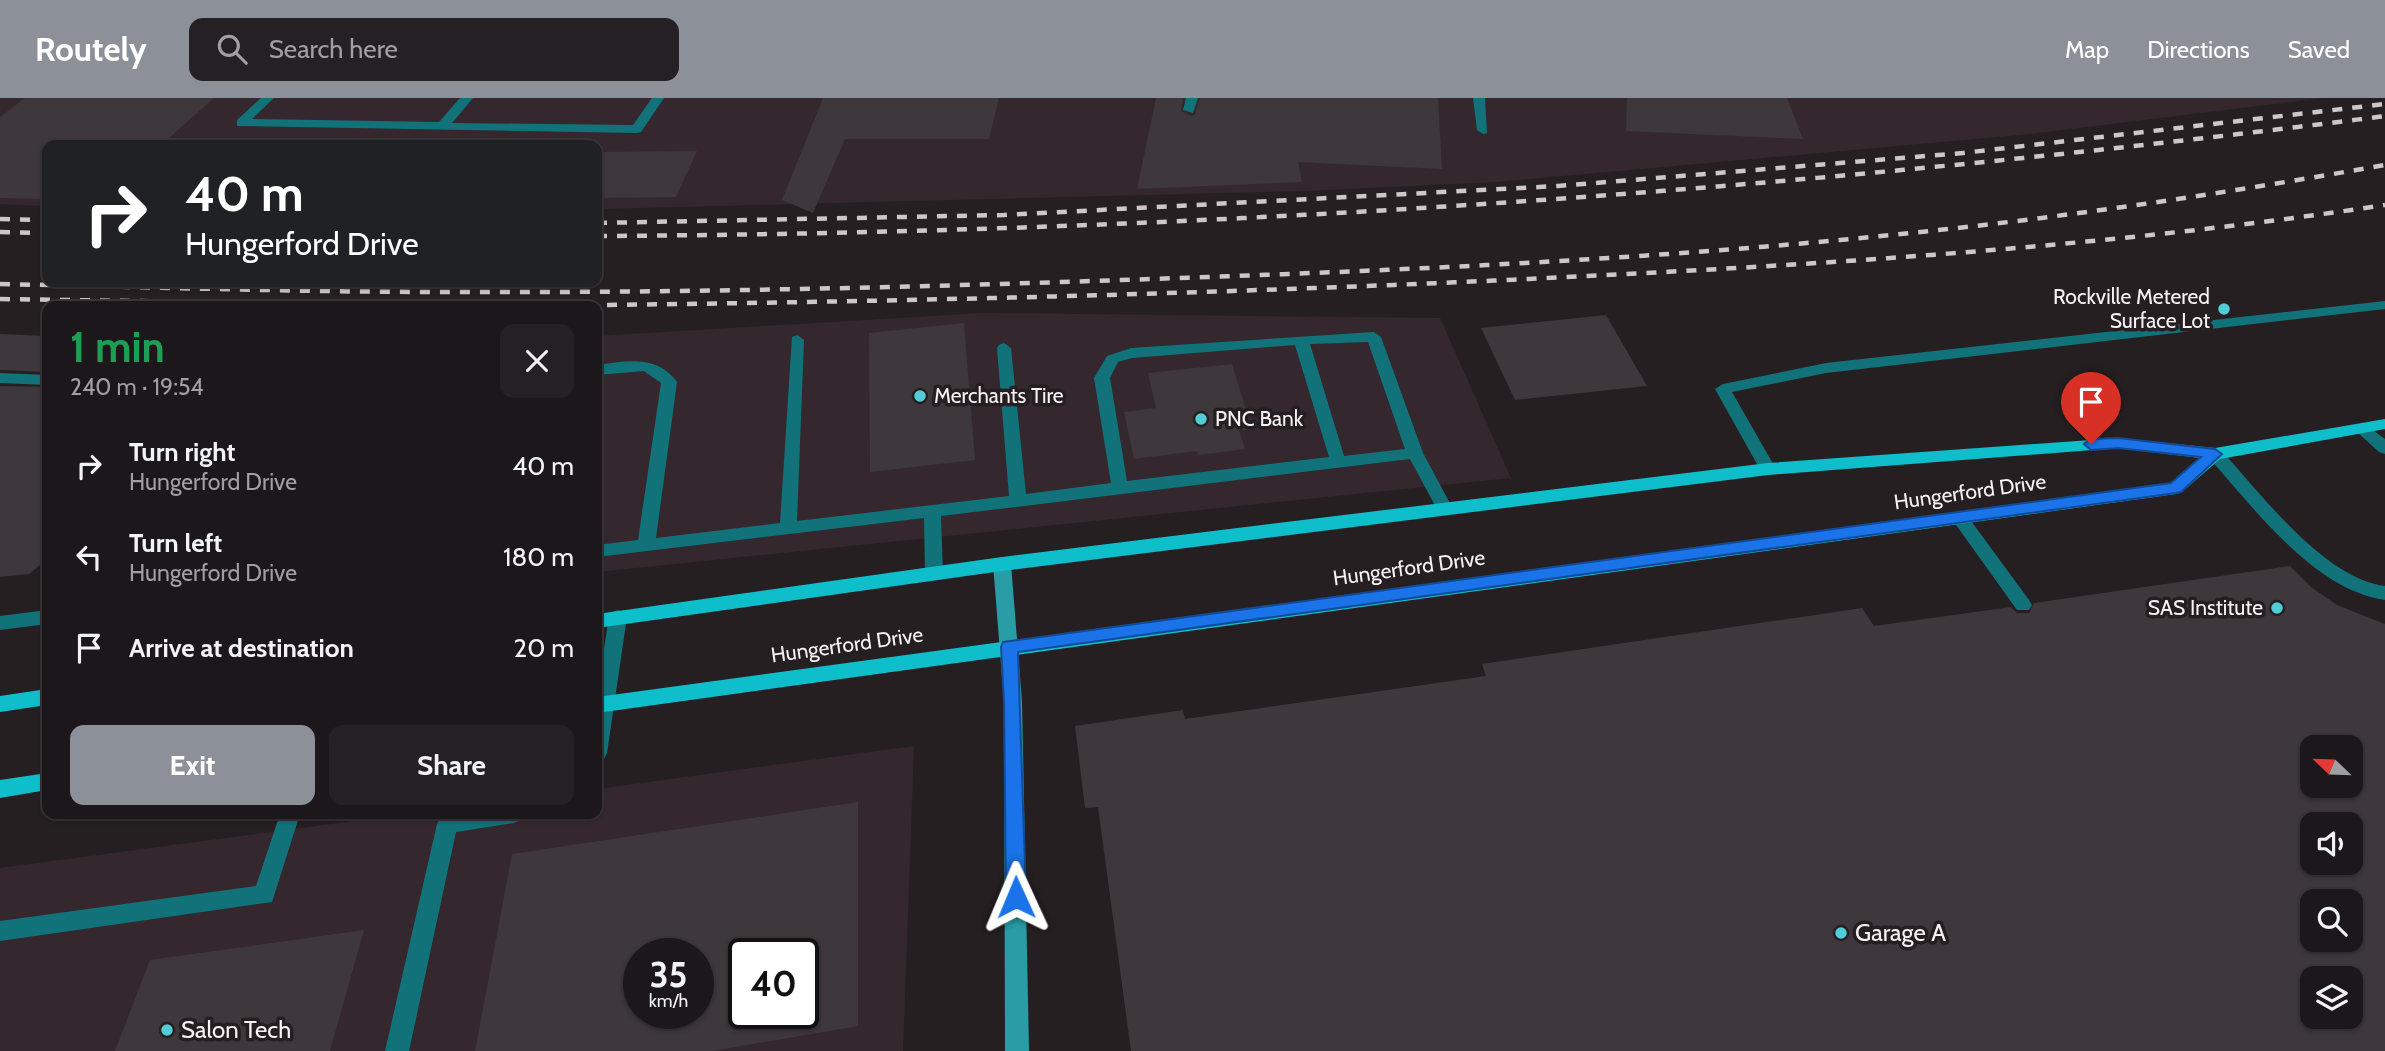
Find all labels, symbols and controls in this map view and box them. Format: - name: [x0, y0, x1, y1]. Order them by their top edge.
- search box: [189, 18, 679, 81]
- text: Routely: [35, 29, 147, 69]
- icon: search: [213, 30, 251, 68]
- text: Search here: [269, 33, 398, 65]
- text: Map: [2065, 35, 2109, 64]
- text: Directions: [2147, 35, 2250, 64]
- text: Saved: [2288, 35, 2350, 64]
- text: 40 m: [185, 164, 304, 223]
- icon: right: [70, 168, 161, 259]
- text: Hungerford Drive: [185, 224, 419, 263]
- place label: Rockville Metered Surface Lot: [2053, 284, 2210, 333]
- marker: Rockville Metered Surface Lot: [2216, 301, 2232, 317]
- text: 1 min: [70, 321, 165, 373]
- button: close: [500, 324, 574, 398]
- pin: [2061, 372, 2121, 444]
- text: 240 m · 19:54: [70, 373, 204, 401]
- place label: Merchants Tire: [934, 383, 1064, 408]
- icon: arrive: [2072, 383, 2110, 421]
- marker: Merchants Tire: [912, 388, 928, 404]
- place label: PNC Bank: [1215, 406, 1304, 431]
- marker: PNC Bank: [1193, 411, 1209, 427]
- text: Turn right: [129, 436, 235, 468]
- icon: right: [70, 447, 108, 485]
- text: 40 m: [512, 450, 574, 482]
- text: Hungerford Drive: [129, 468, 297, 496]
- street label: Hungerford Drive: [1892, 468, 2048, 515]
- text: Turn left: [129, 527, 222, 559]
- icon: left: [70, 538, 108, 576]
- text: 180 m: [503, 541, 574, 573]
- street label: Hungerford Drive: [1331, 544, 1487, 591]
- text: Hungerford Drive: [129, 559, 297, 587]
- place label: SAS Institute: [2148, 595, 2263, 620]
- marker: SAS Institute: [2269, 600, 2285, 616]
- street label: Hungerford Drive: [769, 621, 925, 668]
- icon: arrive: [70, 629, 108, 667]
- text: Arrive at destination: [129, 632, 354, 664]
- text: 20 m: [514, 632, 574, 664]
- button: Exit: [70, 725, 315, 805]
- button: Share: [329, 725, 574, 805]
- north arrow: [2300, 735, 2362, 798]
- map controls: [2300, 735, 2363, 1029]
- button: sound: [2300, 812, 2363, 875]
- position arrow: [979, 860, 1053, 934]
- button: search: [2300, 889, 2363, 952]
- place label: Garage A: [1855, 918, 1946, 947]
- marker: Garage A: [1833, 925, 1849, 941]
- speed limit sign: 40: [728, 938, 819, 1029]
- text: 35: [650, 953, 687, 996]
- button: layers: [2300, 966, 2363, 1029]
- text: km/h: [649, 990, 688, 1012]
- place label: Salon Tech: [181, 1015, 291, 1044]
- marker: Salon Tech: [159, 1022, 175, 1038]

